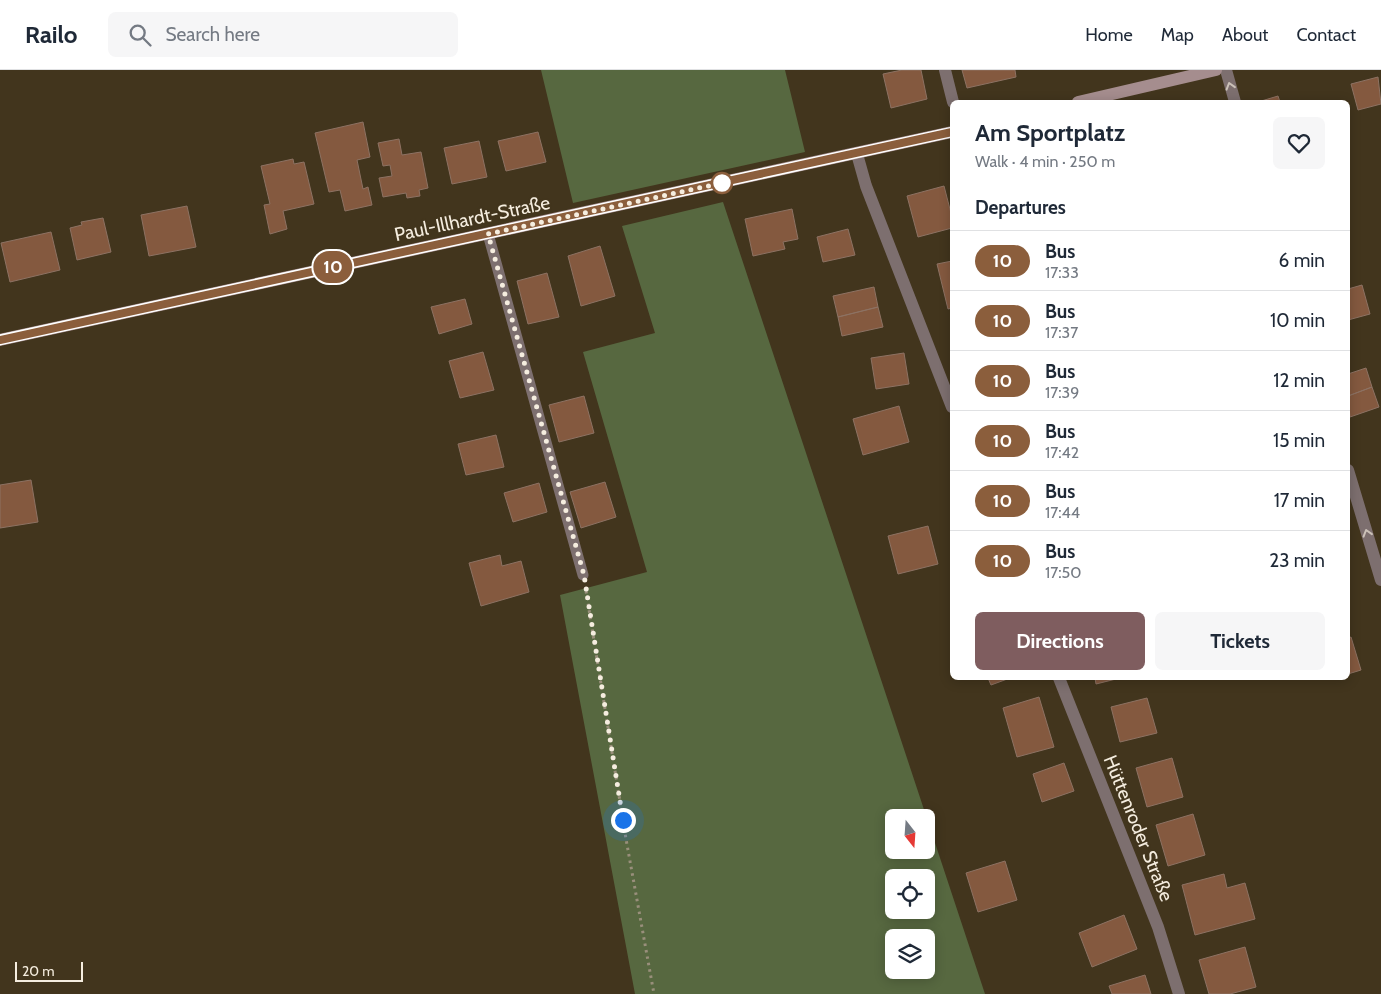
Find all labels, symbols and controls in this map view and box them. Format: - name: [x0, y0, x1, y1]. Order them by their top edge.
- search box: [108, 12, 458, 57]
- text: Railo: [25, 20, 78, 49]
- icon: search: [126, 21, 154, 49]
- text: Search here: [166, 23, 260, 46]
- text: Home: [1085, 24, 1133, 46]
- text: Map: [1161, 24, 1194, 46]
- text: About: [1222, 24, 1268, 46]
- text: Contact: [1296, 24, 1356, 46]
- one-way arrow: [1226, 83, 1236, 91]
- button: heart: [1273, 117, 1325, 169]
- text: Am Sportplatz: [975, 118, 1125, 147]
- text: Walk · 4 min · 250 m: [975, 152, 1115, 171]
- unlabelled marker: [711, 172, 733, 194]
- street label: Paul-Illhardt-Straße: [392, 191, 552, 246]
- text: Departures: [975, 196, 1066, 219]
- text: Bus: [1045, 240, 1075, 263]
- text: 6 min: [1279, 249, 1325, 272]
- text: 10: [993, 250, 1012, 272]
- line badge: 10: [310, 251, 356, 283]
- text: 10: [323, 256, 343, 278]
- text: 17:33: [1045, 263, 1079, 282]
- text: Bus: [1045, 300, 1075, 323]
- text: 10 min: [1270, 309, 1325, 332]
- text: 10: [993, 310, 1012, 332]
- text: 17:37: [1045, 323, 1078, 342]
- text: Bus: [1045, 360, 1075, 383]
- text: 12 min: [1273, 369, 1325, 392]
- text: 10: [993, 370, 1012, 392]
- text: 17:39: [1045, 383, 1079, 402]
- text: Bus: [1045, 420, 1075, 443]
- text: 15 min: [1273, 429, 1325, 452]
- text: 10: [993, 430, 1012, 452]
- text: 17:42: [1045, 443, 1079, 462]
- text: Bus: [1045, 480, 1075, 503]
- text: 17 min: [1274, 489, 1325, 512]
- text: 10: [993, 490, 1012, 512]
- text: 17:44: [1045, 503, 1080, 522]
- one-way arrow: [1362, 529, 1372, 538]
- text: Bus: [1045, 540, 1075, 563]
- text: 23 min: [1269, 549, 1325, 572]
- text: 10: [993, 550, 1012, 572]
- text: 17:50: [1045, 563, 1081, 582]
- button: Directions: [975, 612, 1145, 670]
- button: Tickets: [1155, 612, 1325, 670]
- street label: Hüttenroder Straße: [1099, 752, 1178, 905]
- your location: [611, 808, 636, 833]
- north arrow: [885, 809, 935, 859]
- map controls: [885, 809, 935, 979]
- button: locate: [885, 869, 935, 919]
- button: layers: [885, 929, 935, 979]
- scale bar: [15, 959, 82, 982]
- text: 20 m: [22, 962, 55, 980]

